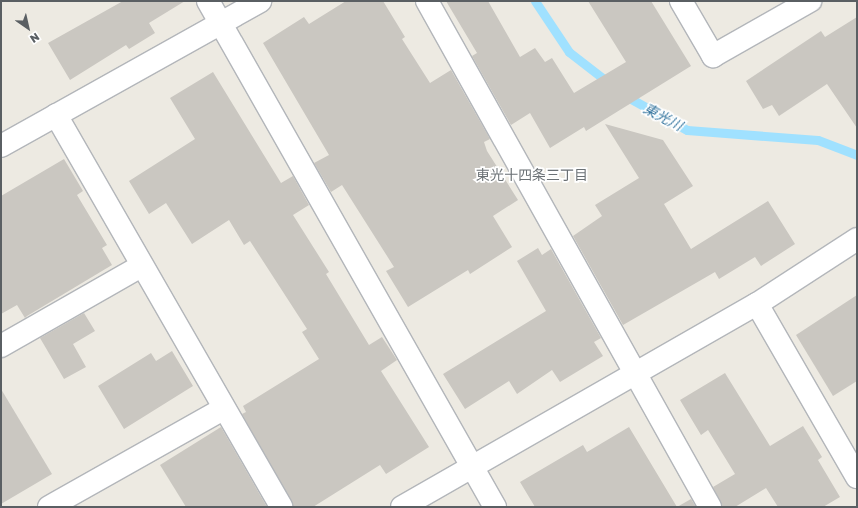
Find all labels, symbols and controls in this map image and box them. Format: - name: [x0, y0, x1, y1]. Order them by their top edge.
- north arrow: [8, 8, 48, 48]
- text: N: [28, 31, 42, 46]
- water label: 東光川: [641, 100, 685, 134]
- district label: 東光十四条三丁目: [476, 167, 588, 183]

